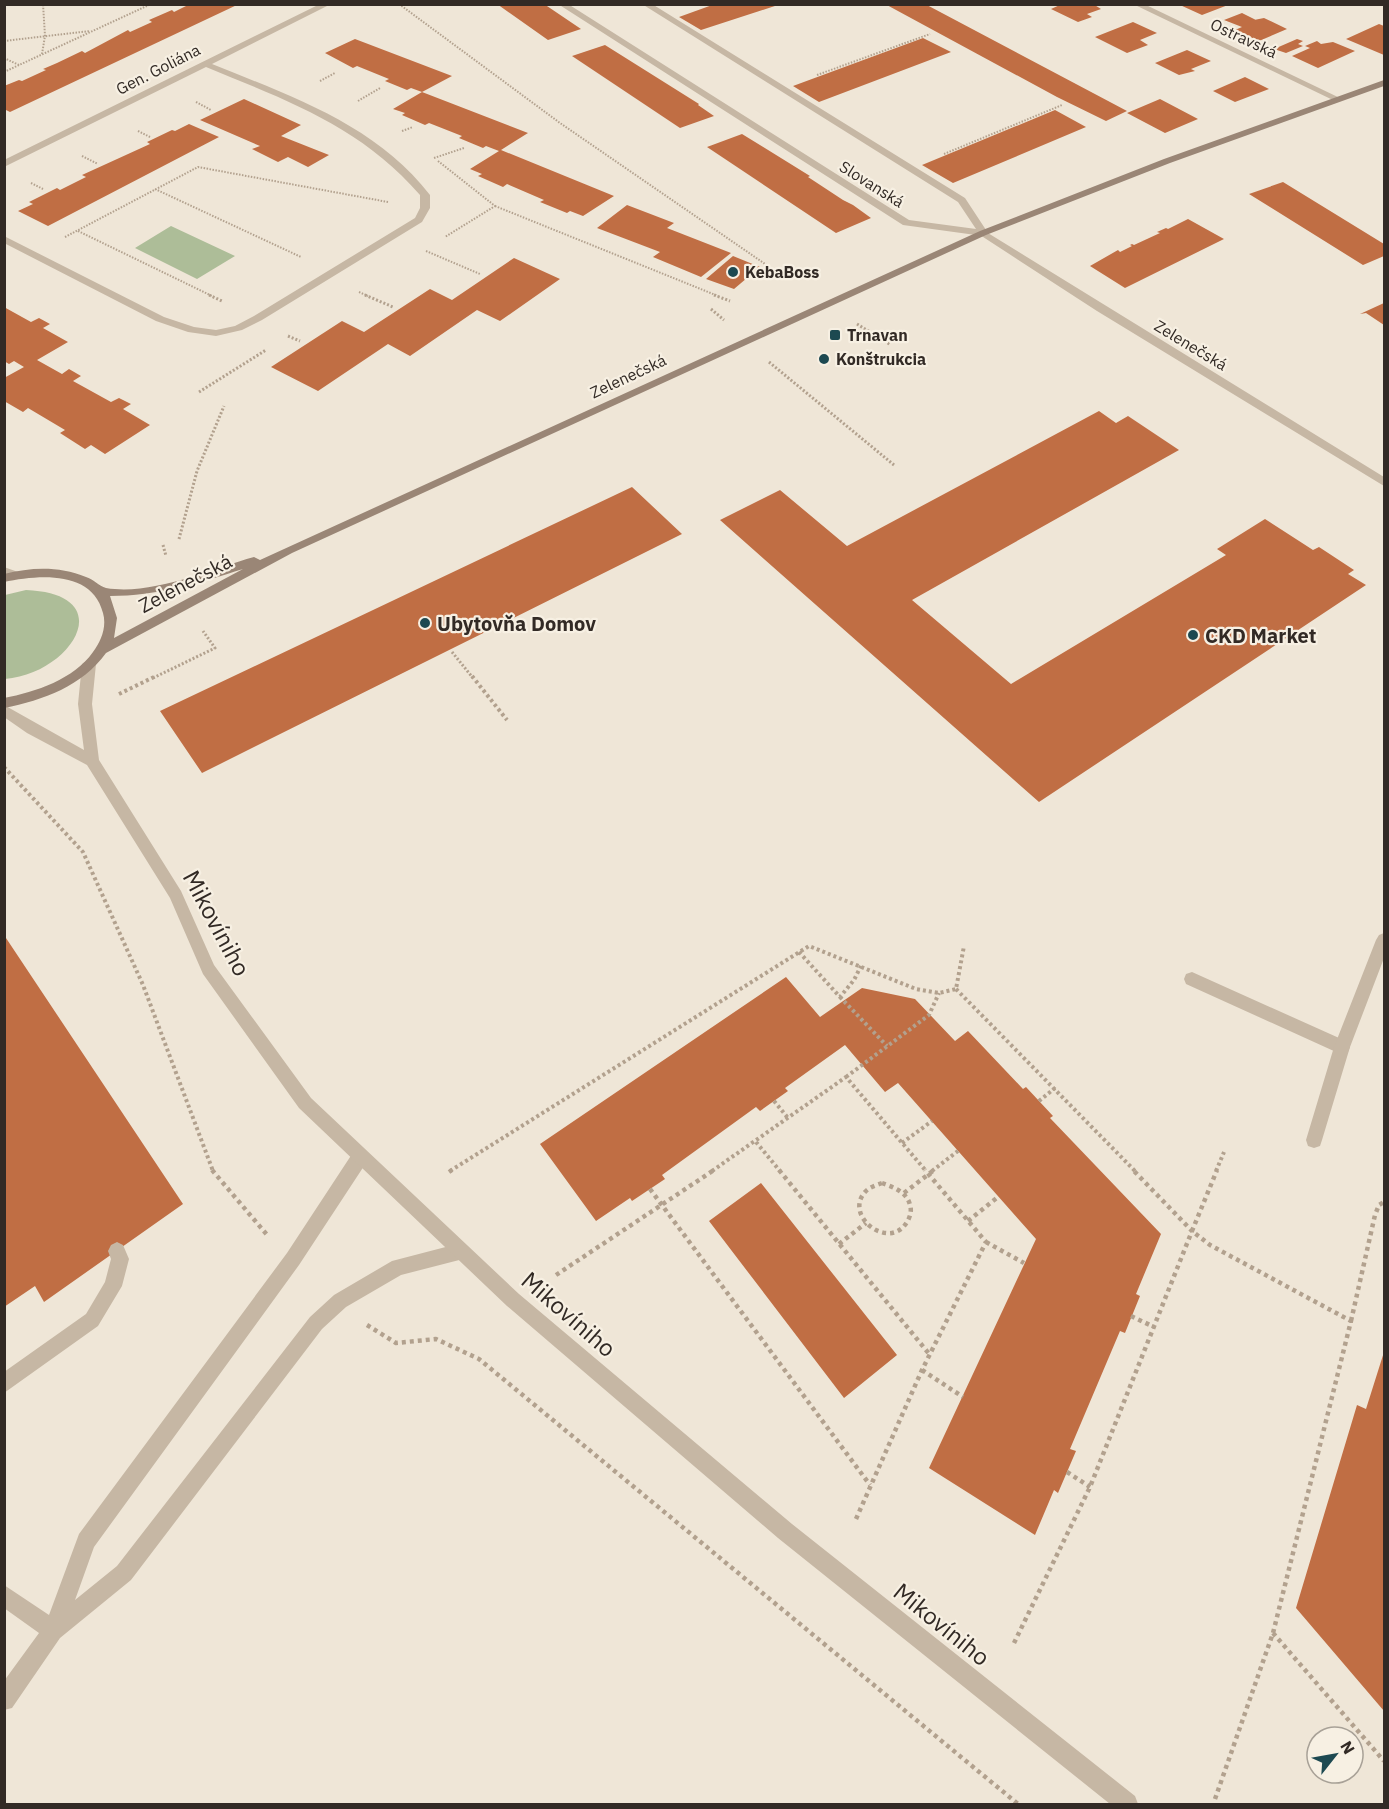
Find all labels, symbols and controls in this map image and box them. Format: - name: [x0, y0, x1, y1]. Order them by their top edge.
- street label: Ostravská: [1207, 14, 1281, 62]
- street label: Gen. Goliána: [113, 39, 204, 99]
- street label: Slovanská: [836, 156, 908, 212]
- place label: KebaBoss: [745, 262, 819, 282]
- marker: KebaBoss: [726, 265, 740, 279]
- street label: Zelenečská: [1151, 315, 1232, 375]
- place label: Trnavan: [847, 325, 908, 345]
- marker: Trnavan: [828, 328, 842, 342]
- street label: Zelenečská: [587, 349, 670, 402]
- place label: Konštrukcia: [836, 349, 926, 369]
- marker: Konštrukcia: [817, 352, 831, 366]
- street label: Zelenečská: [134, 547, 237, 619]
- place label: Ubytovňa Domov: [437, 610, 596, 637]
- marker: Ubytovňa Domov: [418, 616, 432, 630]
- place label: CKD Market: [1205, 622, 1316, 649]
- marker: CKD Market: [1186, 628, 1200, 642]
- street label: Mikovíniho: [176, 864, 258, 982]
- street label: Mikovíniho: [515, 1264, 623, 1364]
- street label: Mikovíniho: [887, 1575, 997, 1673]
- north arrow: [1305, 1725, 1365, 1785]
- text: N: [1336, 1737, 1359, 1757]

